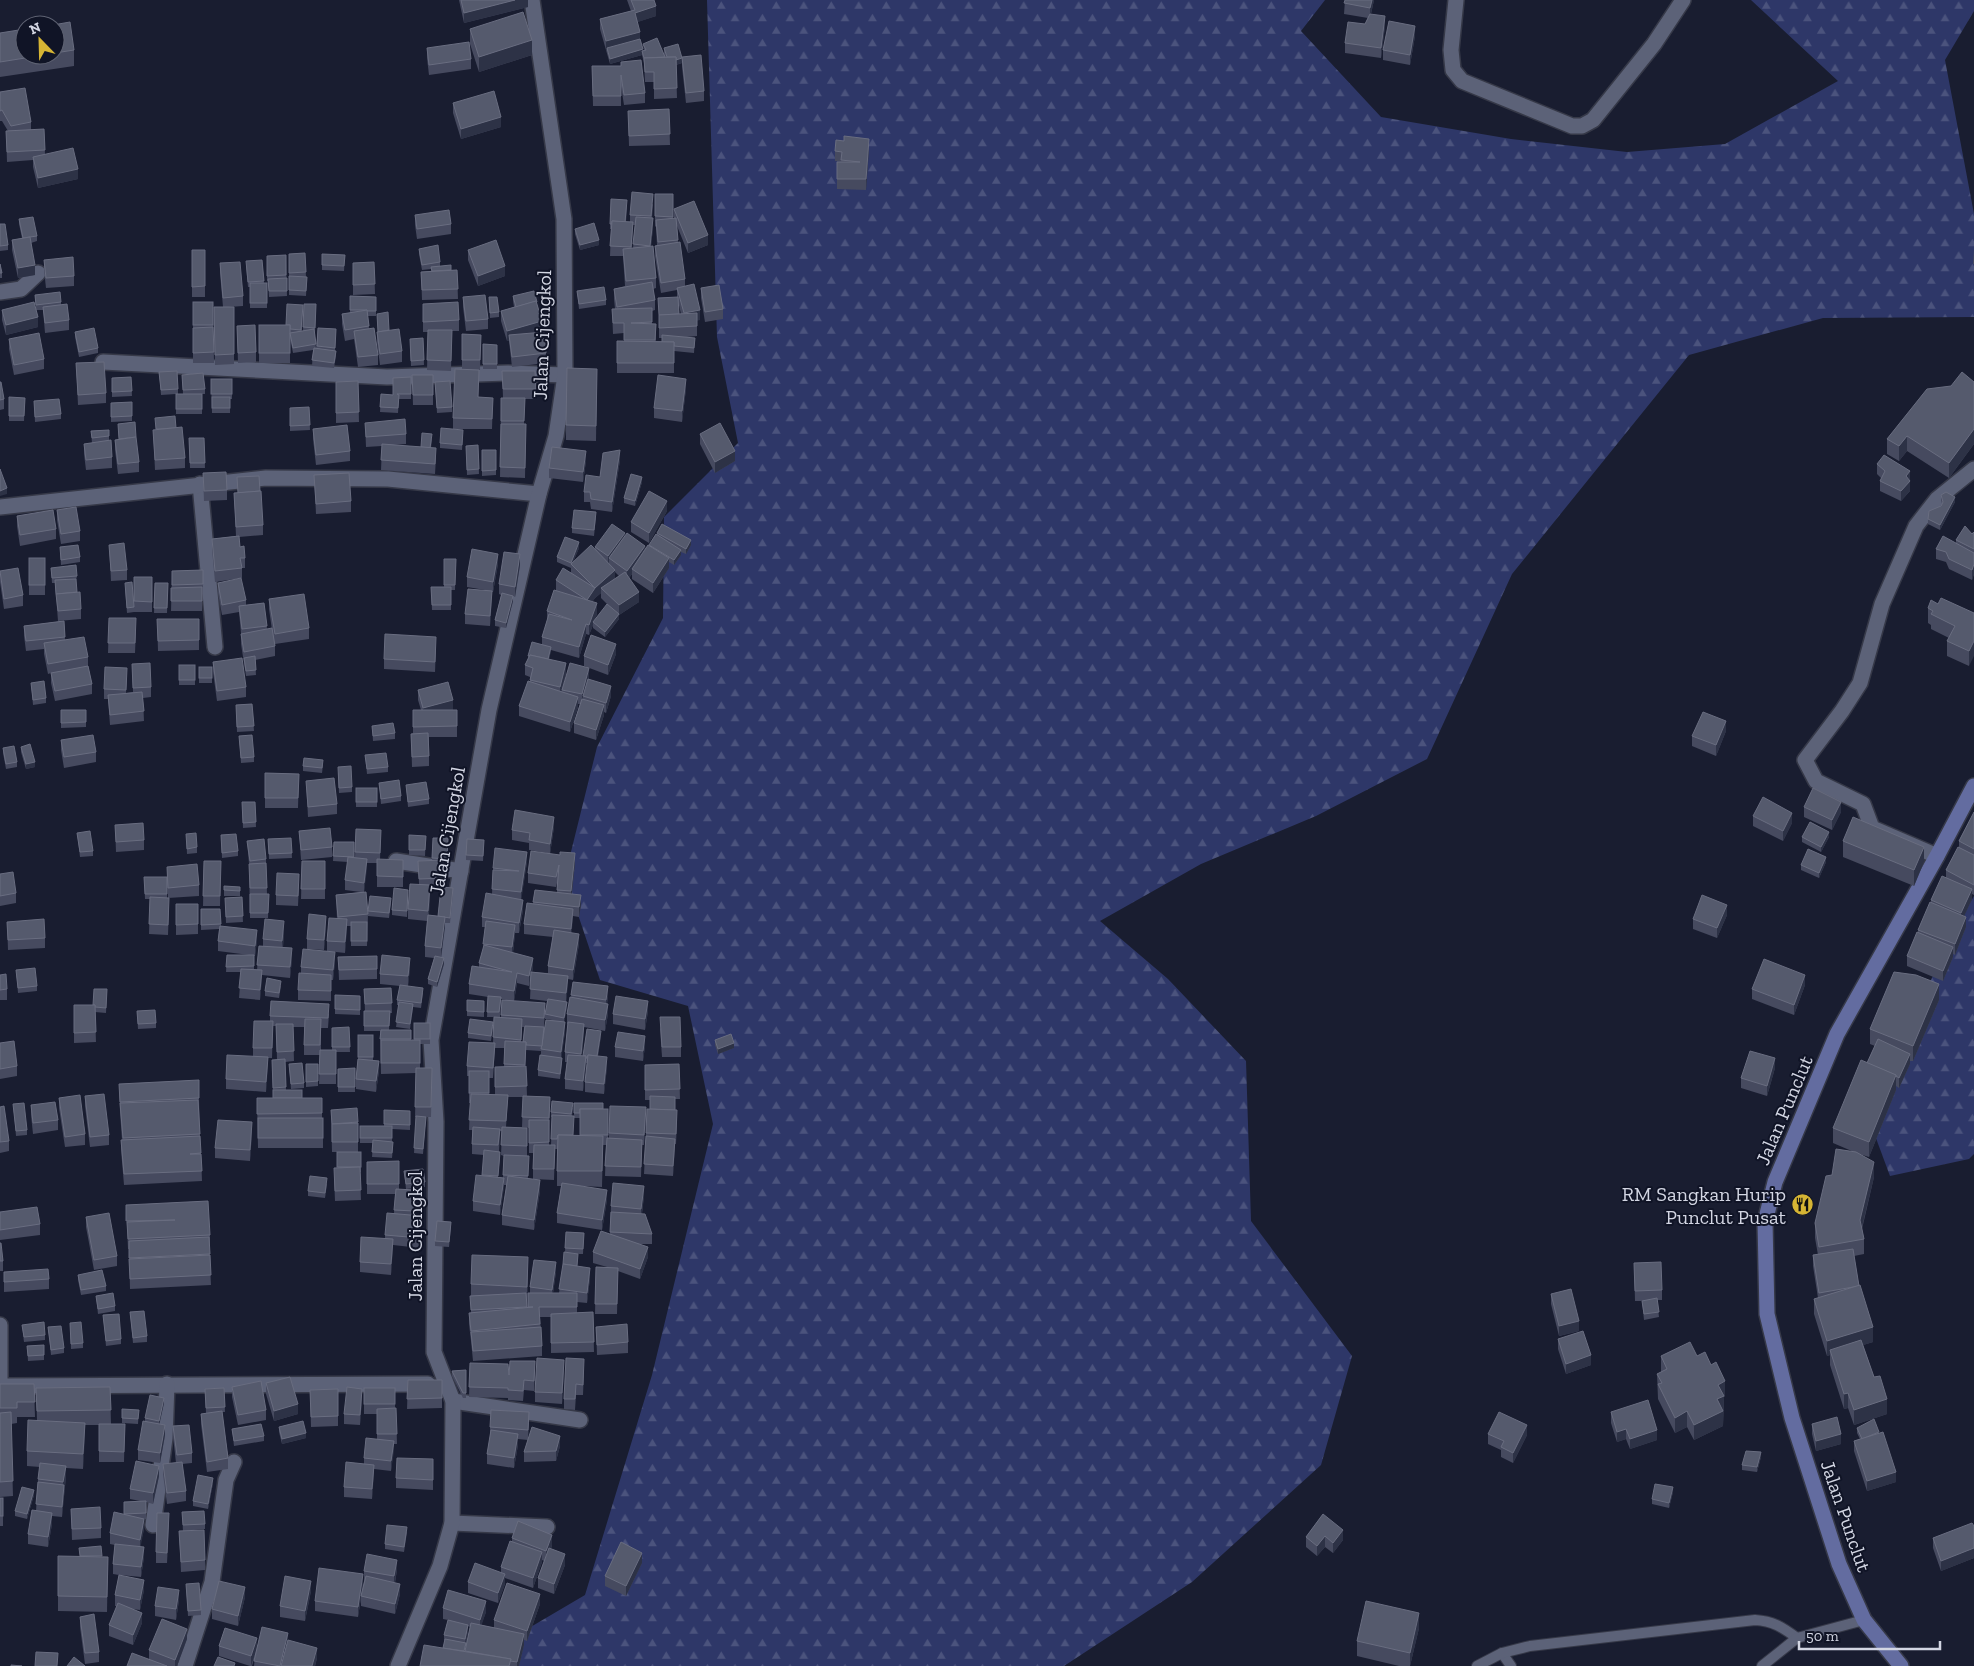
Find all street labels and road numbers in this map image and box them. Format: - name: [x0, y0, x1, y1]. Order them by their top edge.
- street label: Jalan Cijengkol: [528, 269, 556, 401]
- street label: Jalan Cijengkol: [424, 765, 470, 897]
- street label: Jalan Punclut: [1750, 1051, 1818, 1168]
- street label: Jalan Cijengkol: [403, 1171, 427, 1301]
- street label: Jalan Punclut: [1816, 1457, 1877, 1576]

